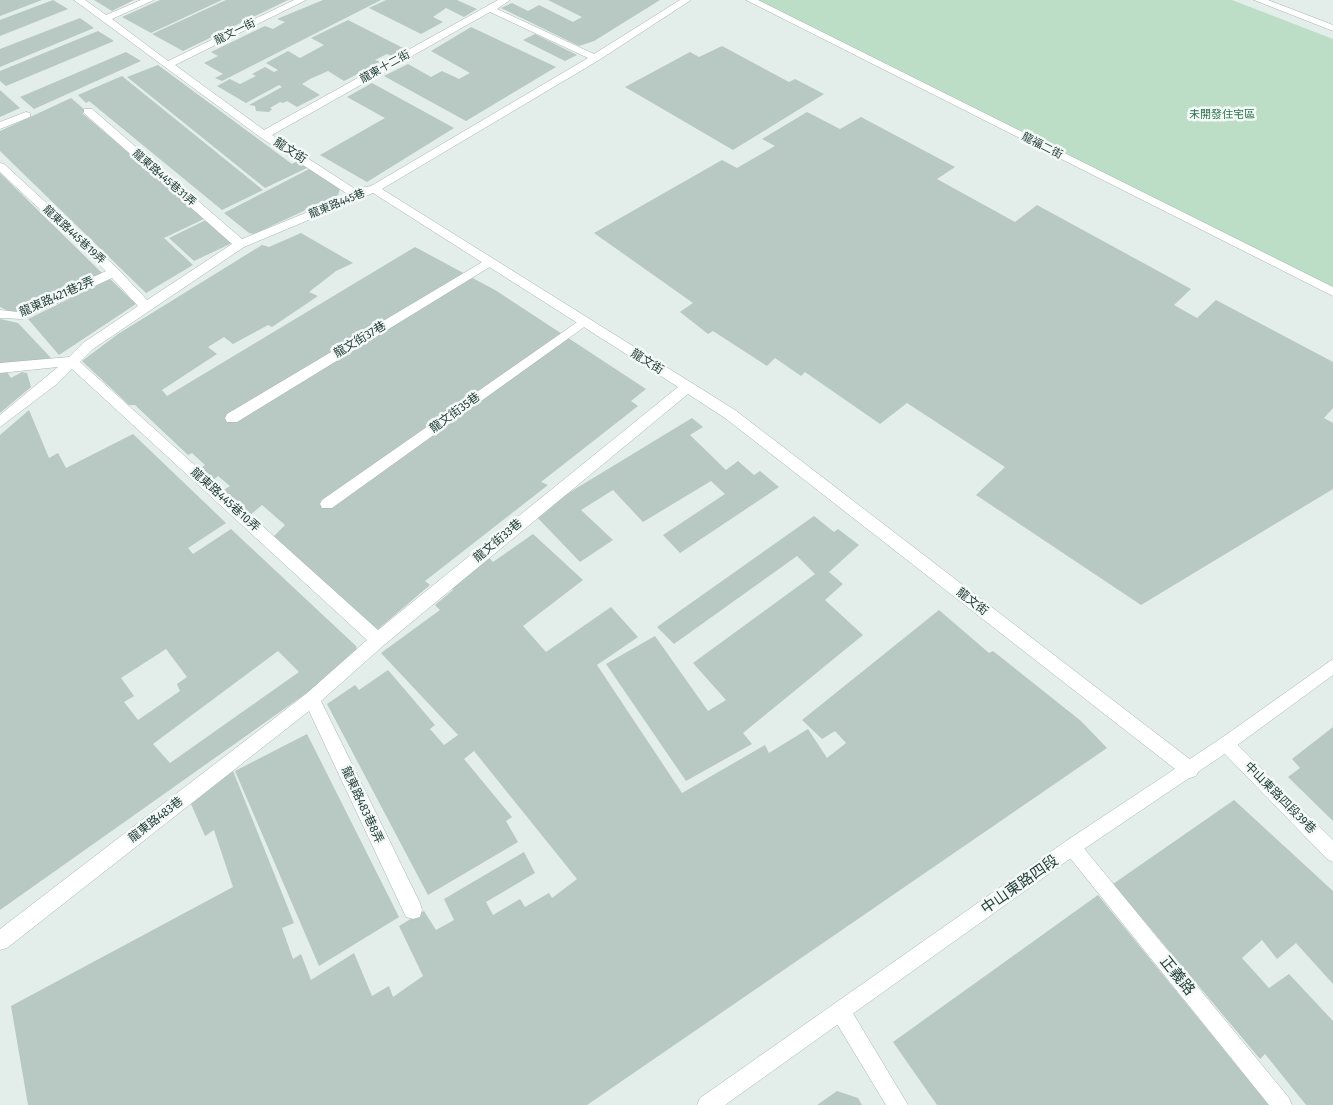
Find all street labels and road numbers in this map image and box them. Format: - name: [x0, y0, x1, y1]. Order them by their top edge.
- street label: 龍文一街: [212, 16, 258, 48]
- street label: 龍東十二街: [358, 48, 412, 86]
- street label: 龍福二街: [1019, 130, 1065, 162]
- street label: 龍文街: [271, 135, 309, 167]
- street label: 龍東路445巷31弄: [130, 147, 198, 209]
- street label: 龍東路445巷: [307, 187, 367, 221]
- street label: 龍東路445巷19弄: [40, 203, 108, 267]
- street label: 龍東路421巷2弄: [17, 274, 97, 320]
- street label: 龍文街37巷: [331, 319, 389, 361]
- street label: 龍文街: [628, 346, 666, 378]
- street label: 龍文街35巷: [427, 390, 483, 436]
- street label: 龍東路445巷10弄: [188, 465, 262, 535]
- street label: 龍文街33巷: [471, 517, 525, 565]
- street label: 龍文街: [953, 585, 991, 619]
- street label: 中山東路四段39巷: [1241, 759, 1319, 837]
- street label: 龍東路483巷8弄: [338, 764, 386, 846]
- street label: 龍東路483巷: [126, 794, 186, 846]
- street label: 中山東路四段: [978, 852, 1062, 918]
- street label: 正義路: [1156, 953, 1198, 999]

